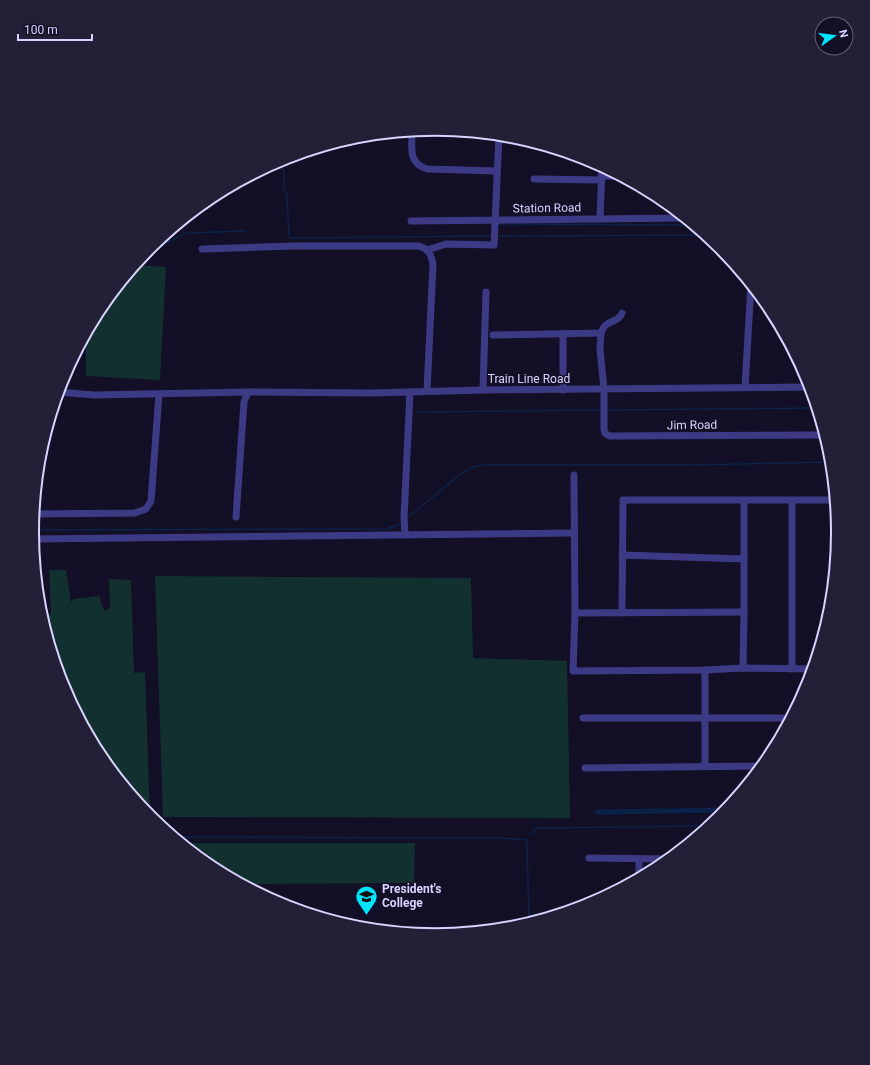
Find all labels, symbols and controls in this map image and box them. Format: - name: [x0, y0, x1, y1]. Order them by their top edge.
- scale bar: [18, 16, 92, 42]
- north arrow: [814, 16, 854, 56]
- text: 100 m: [24, 23, 58, 37]
- text: N: [836, 28, 851, 39]
- street label: Station Road: [513, 200, 581, 216]
- street label: Train Line Road: [488, 372, 570, 386]
- street label: Jim Road: [667, 418, 717, 432]
- place label: President's College: [382, 882, 441, 910]
- school or university icon: President's College: [354, 883, 380, 916]

